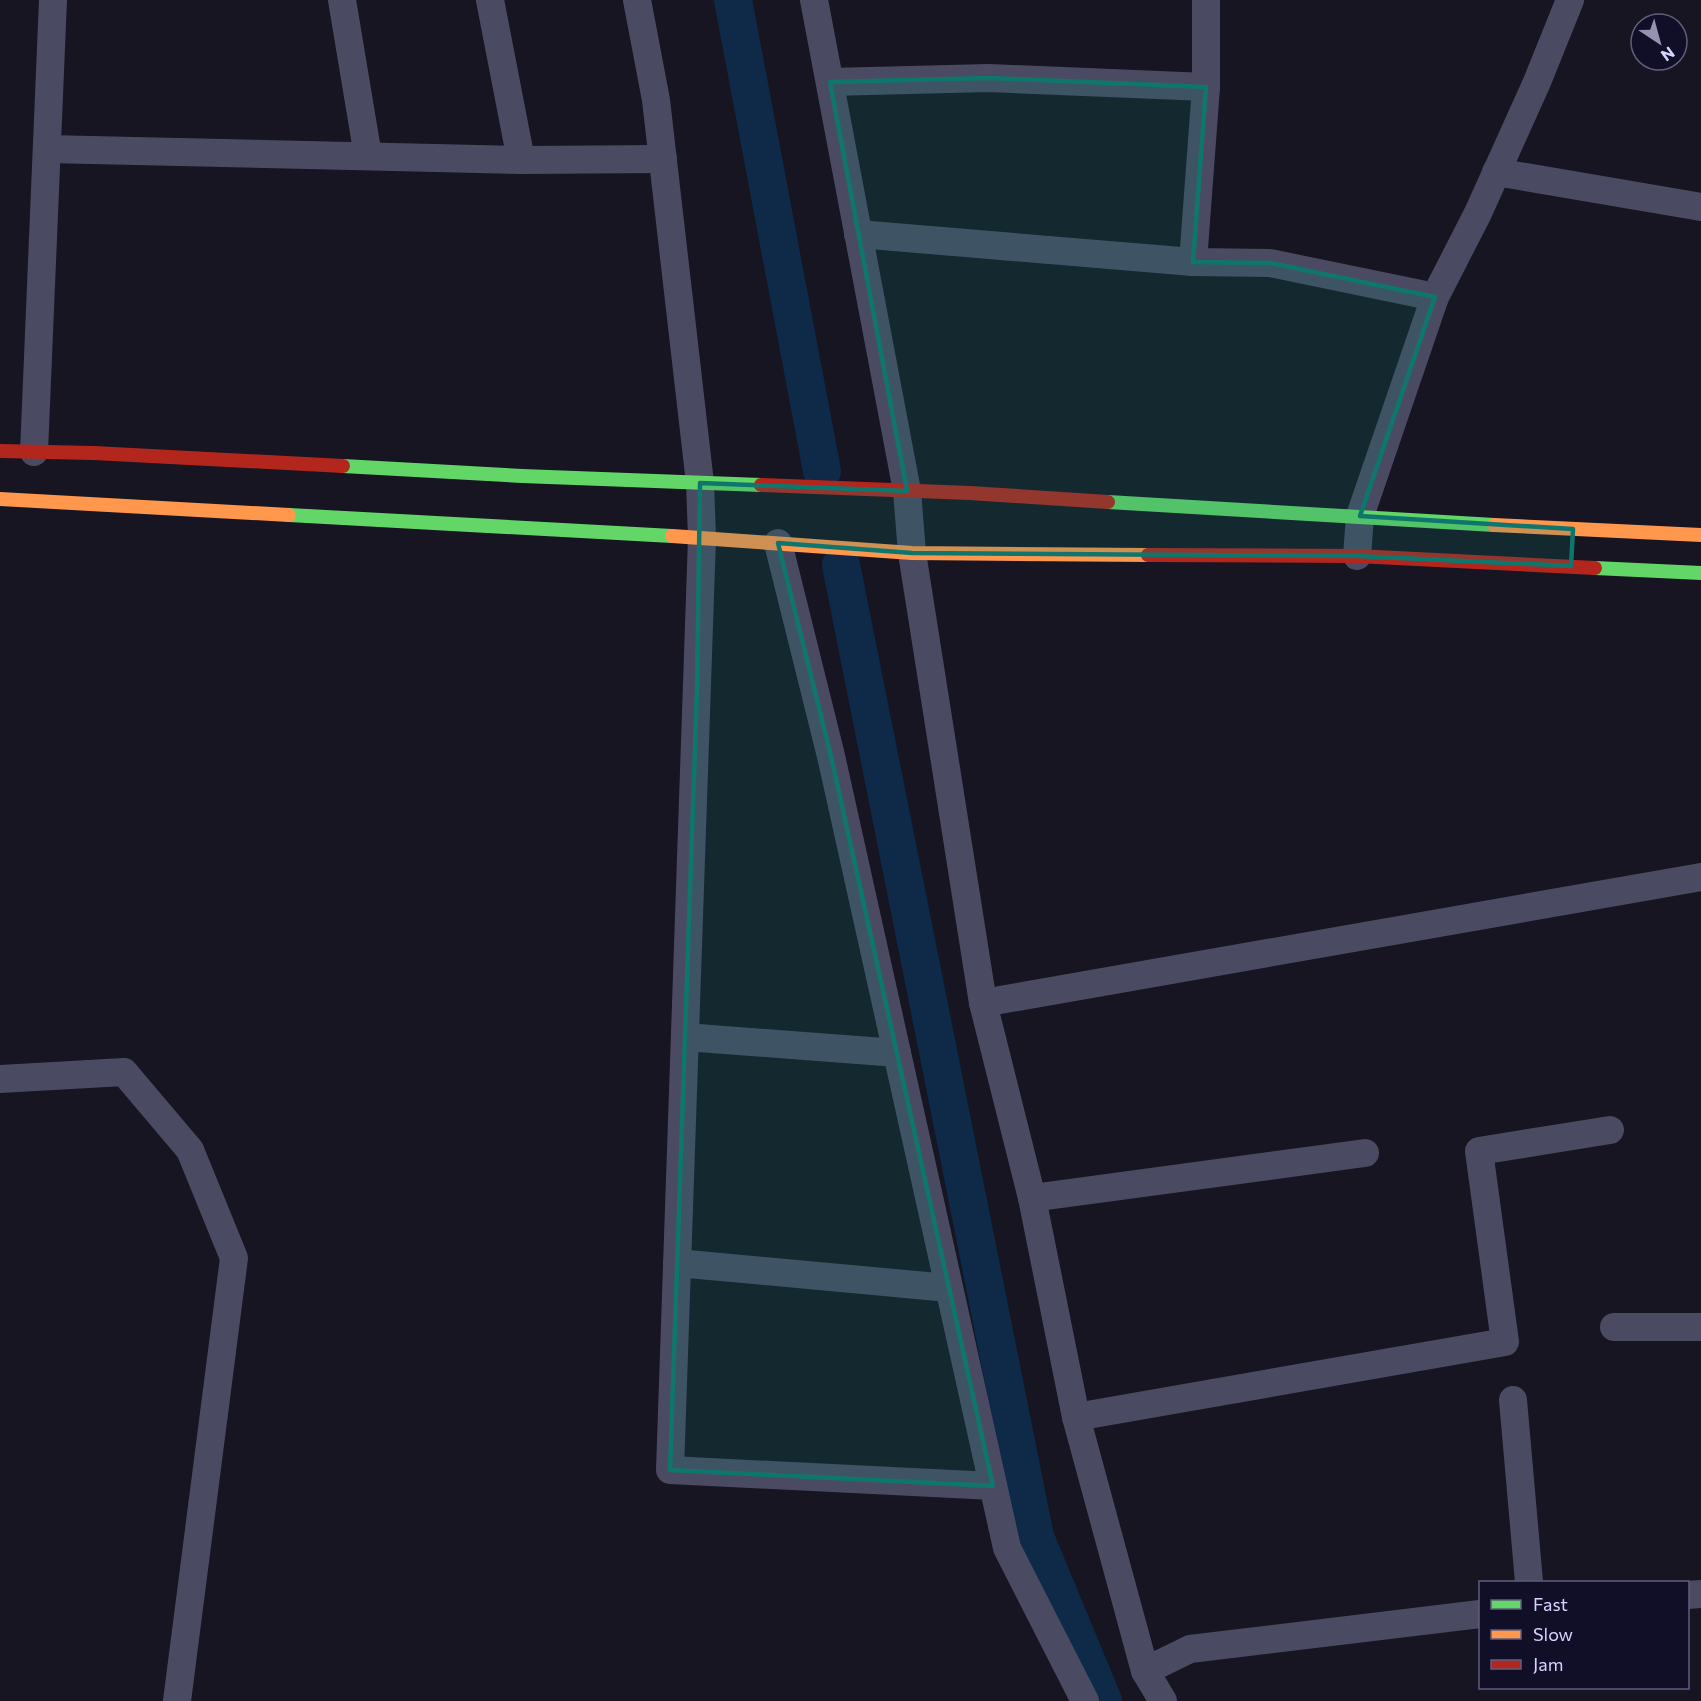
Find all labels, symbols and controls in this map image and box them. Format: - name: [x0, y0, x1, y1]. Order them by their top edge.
- north arrow: [1629, 12, 1689, 72]
- text: N: [1658, 43, 1679, 66]
- legend: [1479, 1581, 1689, 1689]
- text: Fast: [1533, 1593, 1568, 1615]
- text: Slow: [1533, 1623, 1573, 1645]
- text: Jam: [1533, 1653, 1563, 1675]

